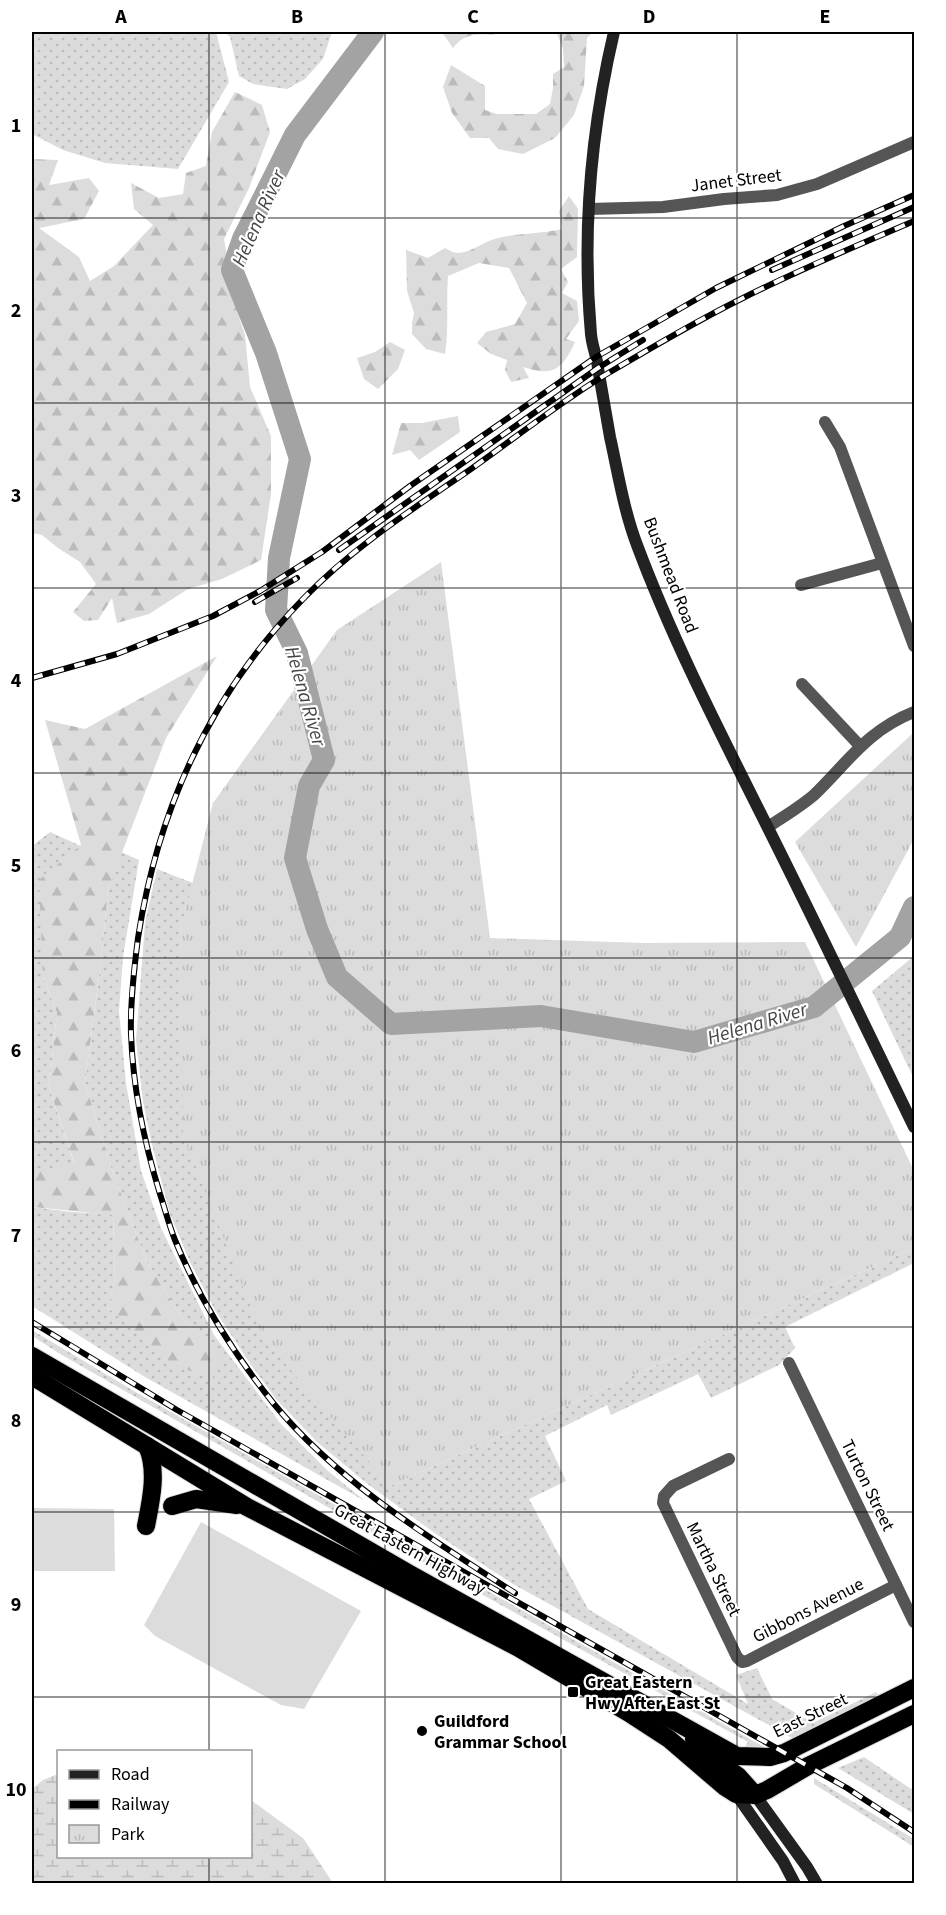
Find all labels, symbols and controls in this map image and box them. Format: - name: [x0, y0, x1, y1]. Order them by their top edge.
- text: A: [114, 3, 127, 31]
- text: B: [291, 3, 303, 31]
- text: C: [467, 3, 479, 31]
- text: D: [643, 3, 655, 31]
- text: E: [820, 3, 830, 31]
- text: 1: [11, 112, 21, 140]
- street label: Janet Street: [689, 163, 783, 198]
- water label: Helena River: [225, 165, 293, 271]
- text: 2: [11, 297, 21, 325]
- text: 3: [11, 482, 21, 510]
- street label: Bushmead Road: [637, 513, 704, 637]
- water label: Helena River: [277, 643, 333, 751]
- text: 4: [11, 667, 22, 695]
- text: 5: [11, 852, 21, 880]
- water label: Helena River: [704, 995, 812, 1052]
- text: 6: [11, 1037, 21, 1065]
- text: 7: [11, 1222, 21, 1250]
- text: 8: [11, 1407, 21, 1435]
- street label: Turton Street: [835, 1435, 900, 1535]
- street label: Great Eastern Highway: [329, 1497, 491, 1602]
- street label: Martha Street: [680, 1518, 747, 1621]
- street label: Gibbons Avenue: [748, 1572, 868, 1649]
- text: 9: [11, 1591, 21, 1619]
- place label: Great Eastern Hwy After East St: [585, 1670, 720, 1716]
- marker: Great Eastern Hwy After East St: [566, 1685, 580, 1699]
- street label: East Street: [769, 1687, 852, 1744]
- place label: Guildford Grammar School: [434, 1709, 567, 1755]
- marker: Guildford Grammar School: [415, 1724, 429, 1738]
- legend: [57, 1750, 252, 1858]
- text: Road: [111, 1762, 150, 1787]
- text: 10: [5, 1776, 27, 1804]
- text: Railway: [111, 1792, 170, 1817]
- text: Park: [111, 1822, 145, 1847]

